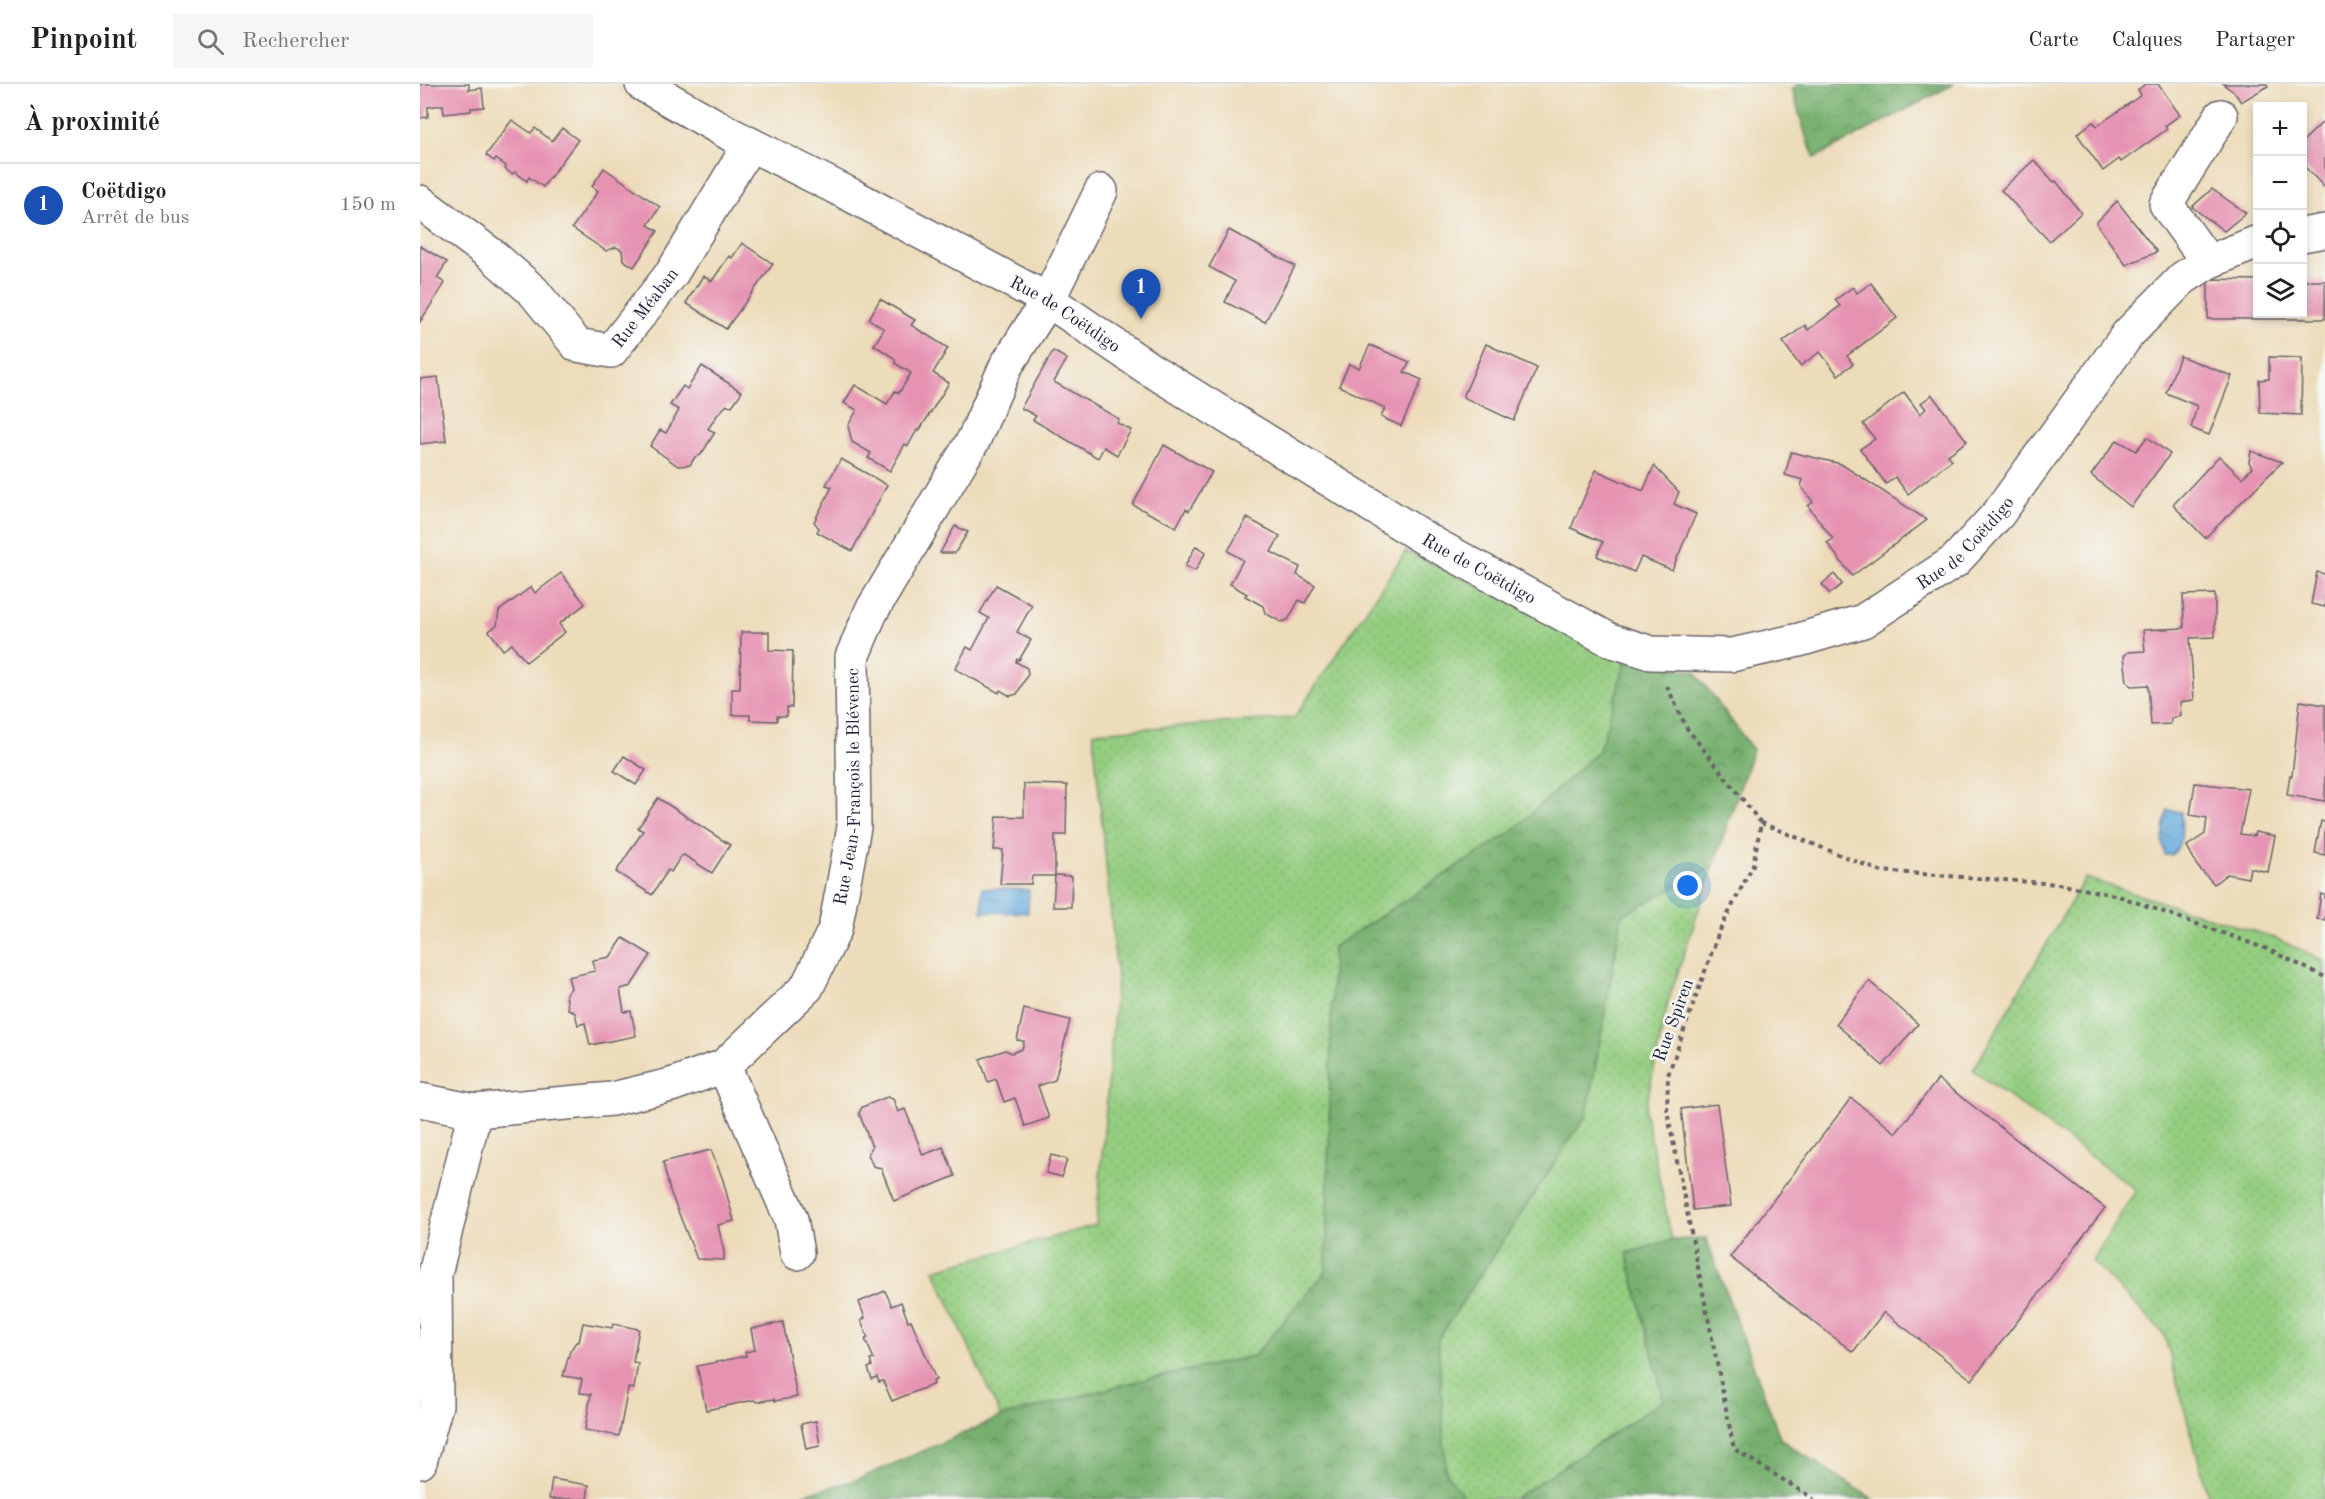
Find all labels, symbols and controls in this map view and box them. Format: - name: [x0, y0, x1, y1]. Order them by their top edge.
- search box: [173, 14, 593, 68]
- icon: search: [194, 25, 227, 58]
- text: Pinpoint: [30, 27, 137, 55]
- text: Rechercher: [242, 30, 349, 52]
- text: Carte: [2029, 30, 2079, 51]
- text: Calques: [2112, 30, 2182, 51]
- text: Partager: [2215, 30, 2295, 51]
- map controls: [2253, 102, 2307, 318]
- button: +: [2253, 102, 2307, 156]
- text: À proximité: [24, 110, 160, 136]
- button: −: [2253, 156, 2307, 210]
- text: Coëtdigo: [81, 181, 167, 203]
- text: 1: [38, 195, 49, 215]
- text: 150 m: [340, 195, 396, 215]
- text: Arrêt de bus: [81, 208, 189, 228]
- button: locate: [2253, 210, 2307, 264]
- button: layers: [2253, 264, 2307, 318]
- street label: Rue Méaban: [609, 265, 682, 352]
- pin: 1: [1122, 270, 1160, 319]
- street label: Rue de Coëtdigo: [1007, 273, 1123, 356]
- street label: Rue de Coëtdigo: [1914, 494, 2018, 593]
- street label: Rue de Coëtdigo: [1418, 531, 1539, 608]
- street label: Rue Jean-François le Blévenec: [832, 668, 864, 907]
- your location: [1673, 871, 1702, 900]
- street label: Rue Spiren: [1651, 976, 1697, 1064]

